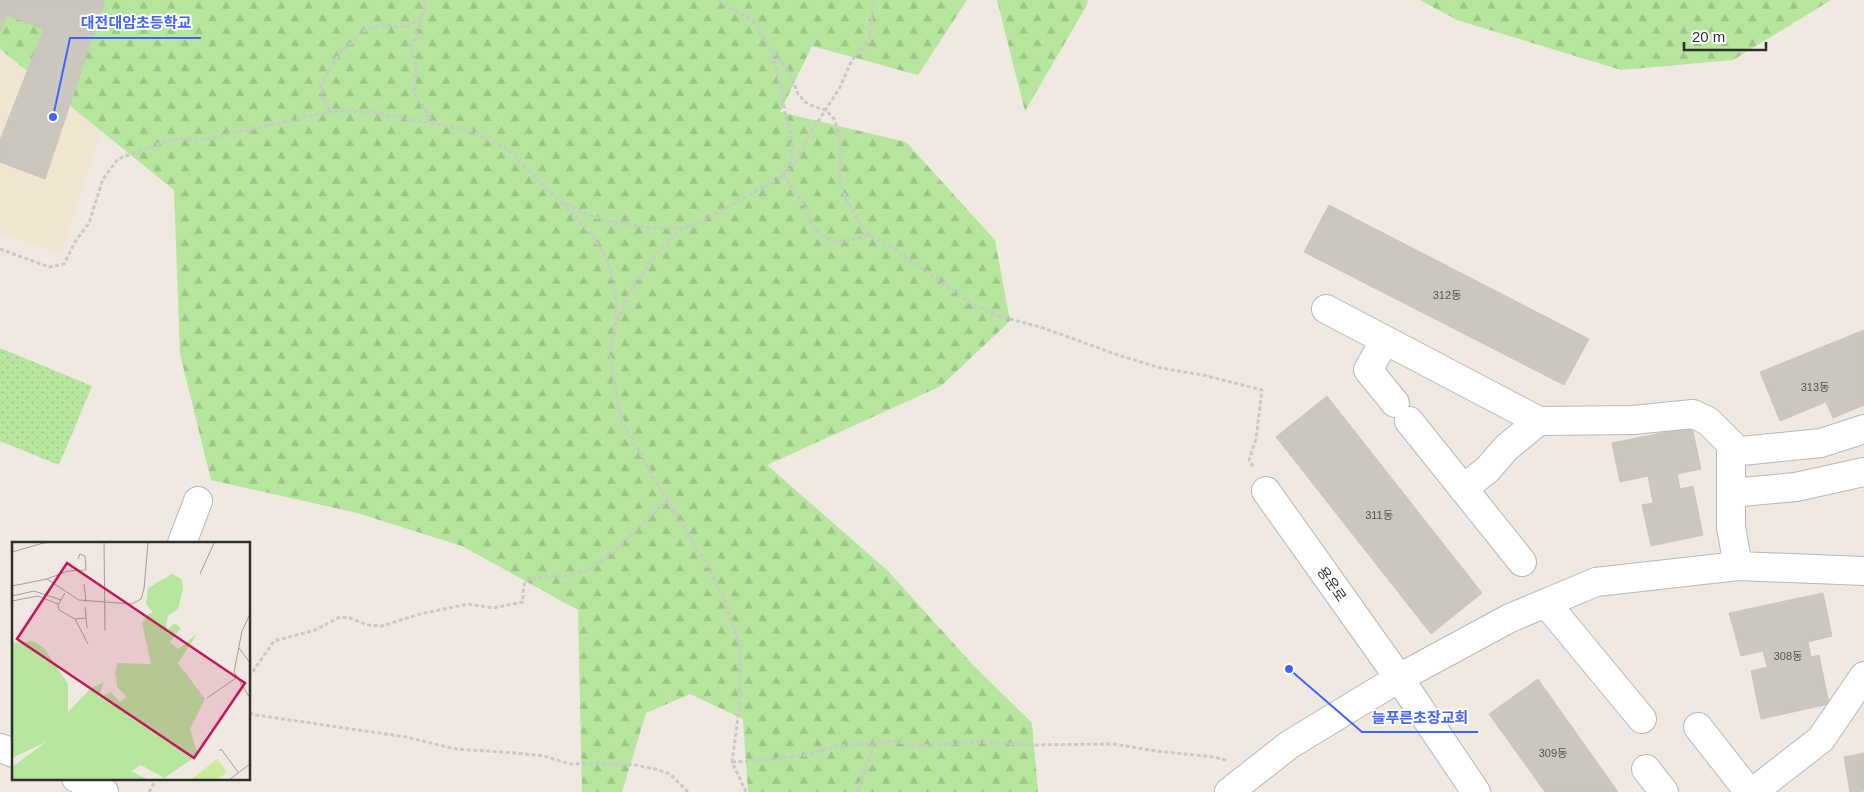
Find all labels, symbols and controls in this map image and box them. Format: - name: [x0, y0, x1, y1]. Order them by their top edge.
- callout: 대전대암초등학교: [70, 8, 201, 38]
- text: 대전대암초등학교: [81, 14, 191, 31]
- scale bar: [1684, 20, 1766, 52]
- text: 20 m: [1692, 28, 1725, 45]
- house number: 312동: [1433, 289, 1461, 301]
- house number: 313동: [1801, 381, 1829, 393]
- house number: 311동: [1365, 509, 1393, 521]
- inset map: [12, 542, 250, 780]
- street label: 용운로: [1314, 564, 1350, 605]
- house number: 308동: [1774, 650, 1802, 662]
- callout: 늘푸른초장교회: [1362, 702, 1478, 732]
- text: 늘푸른초장교회: [1372, 709, 1468, 726]
- house number: 309동: [1539, 747, 1567, 759]

